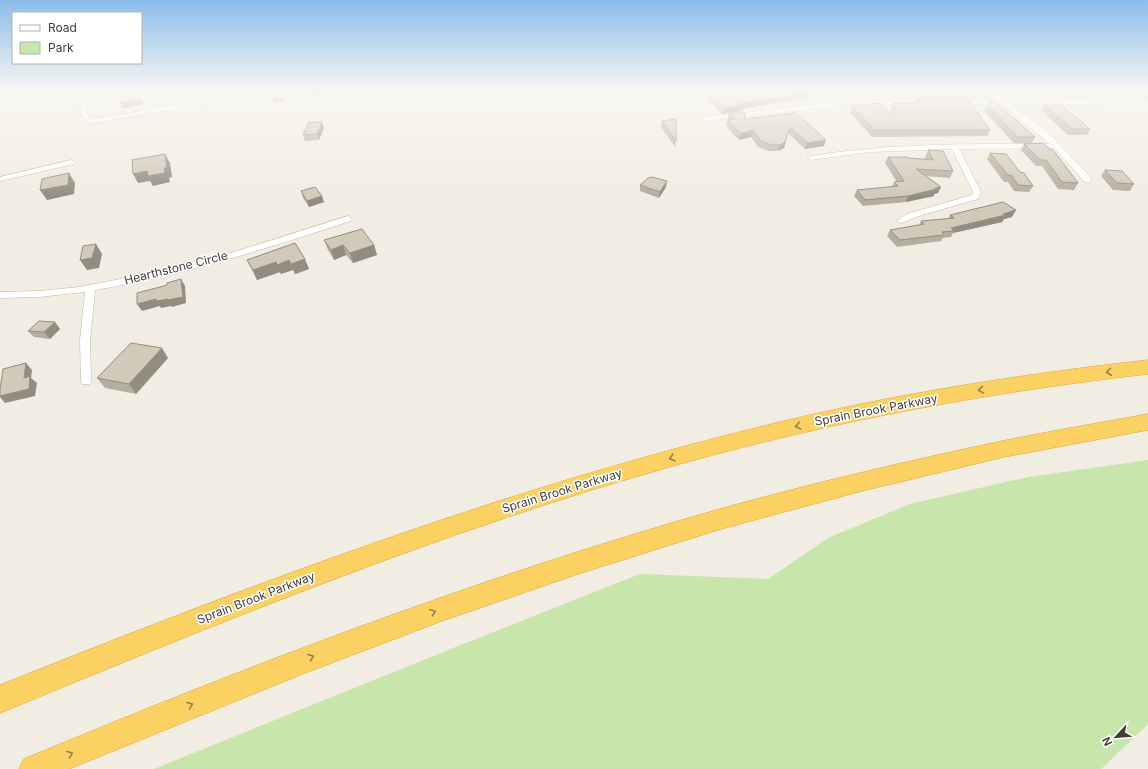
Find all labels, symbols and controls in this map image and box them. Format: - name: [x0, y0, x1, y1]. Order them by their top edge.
- legend: [12, 12, 142, 64]
- text: Road: [48, 20, 77, 35]
- text: Park: [48, 40, 74, 55]
- street label: Hearthstone Circle: [123, 247, 229, 288]
- one-way arrow: [1106, 367, 1112, 376]
- one-way arrow: [978, 385, 984, 394]
- street label: Sprain Brook Parkway: [813, 390, 939, 429]
- one-way arrow: [795, 421, 801, 429]
- one-way arrow: [669, 453, 676, 462]
- street label: Sprain Brook Parkway: [500, 465, 624, 516]
- street label: Sprain Brook Parkway: [195, 568, 317, 627]
- one-way arrow: [429, 609, 436, 617]
- one-way arrow: [308, 654, 315, 662]
- one-way arrow: [187, 701, 194, 709]
- north arrow: [1096, 717, 1136, 757]
- text: N: [1099, 735, 1115, 748]
- one-way arrow: [65, 751, 73, 759]

